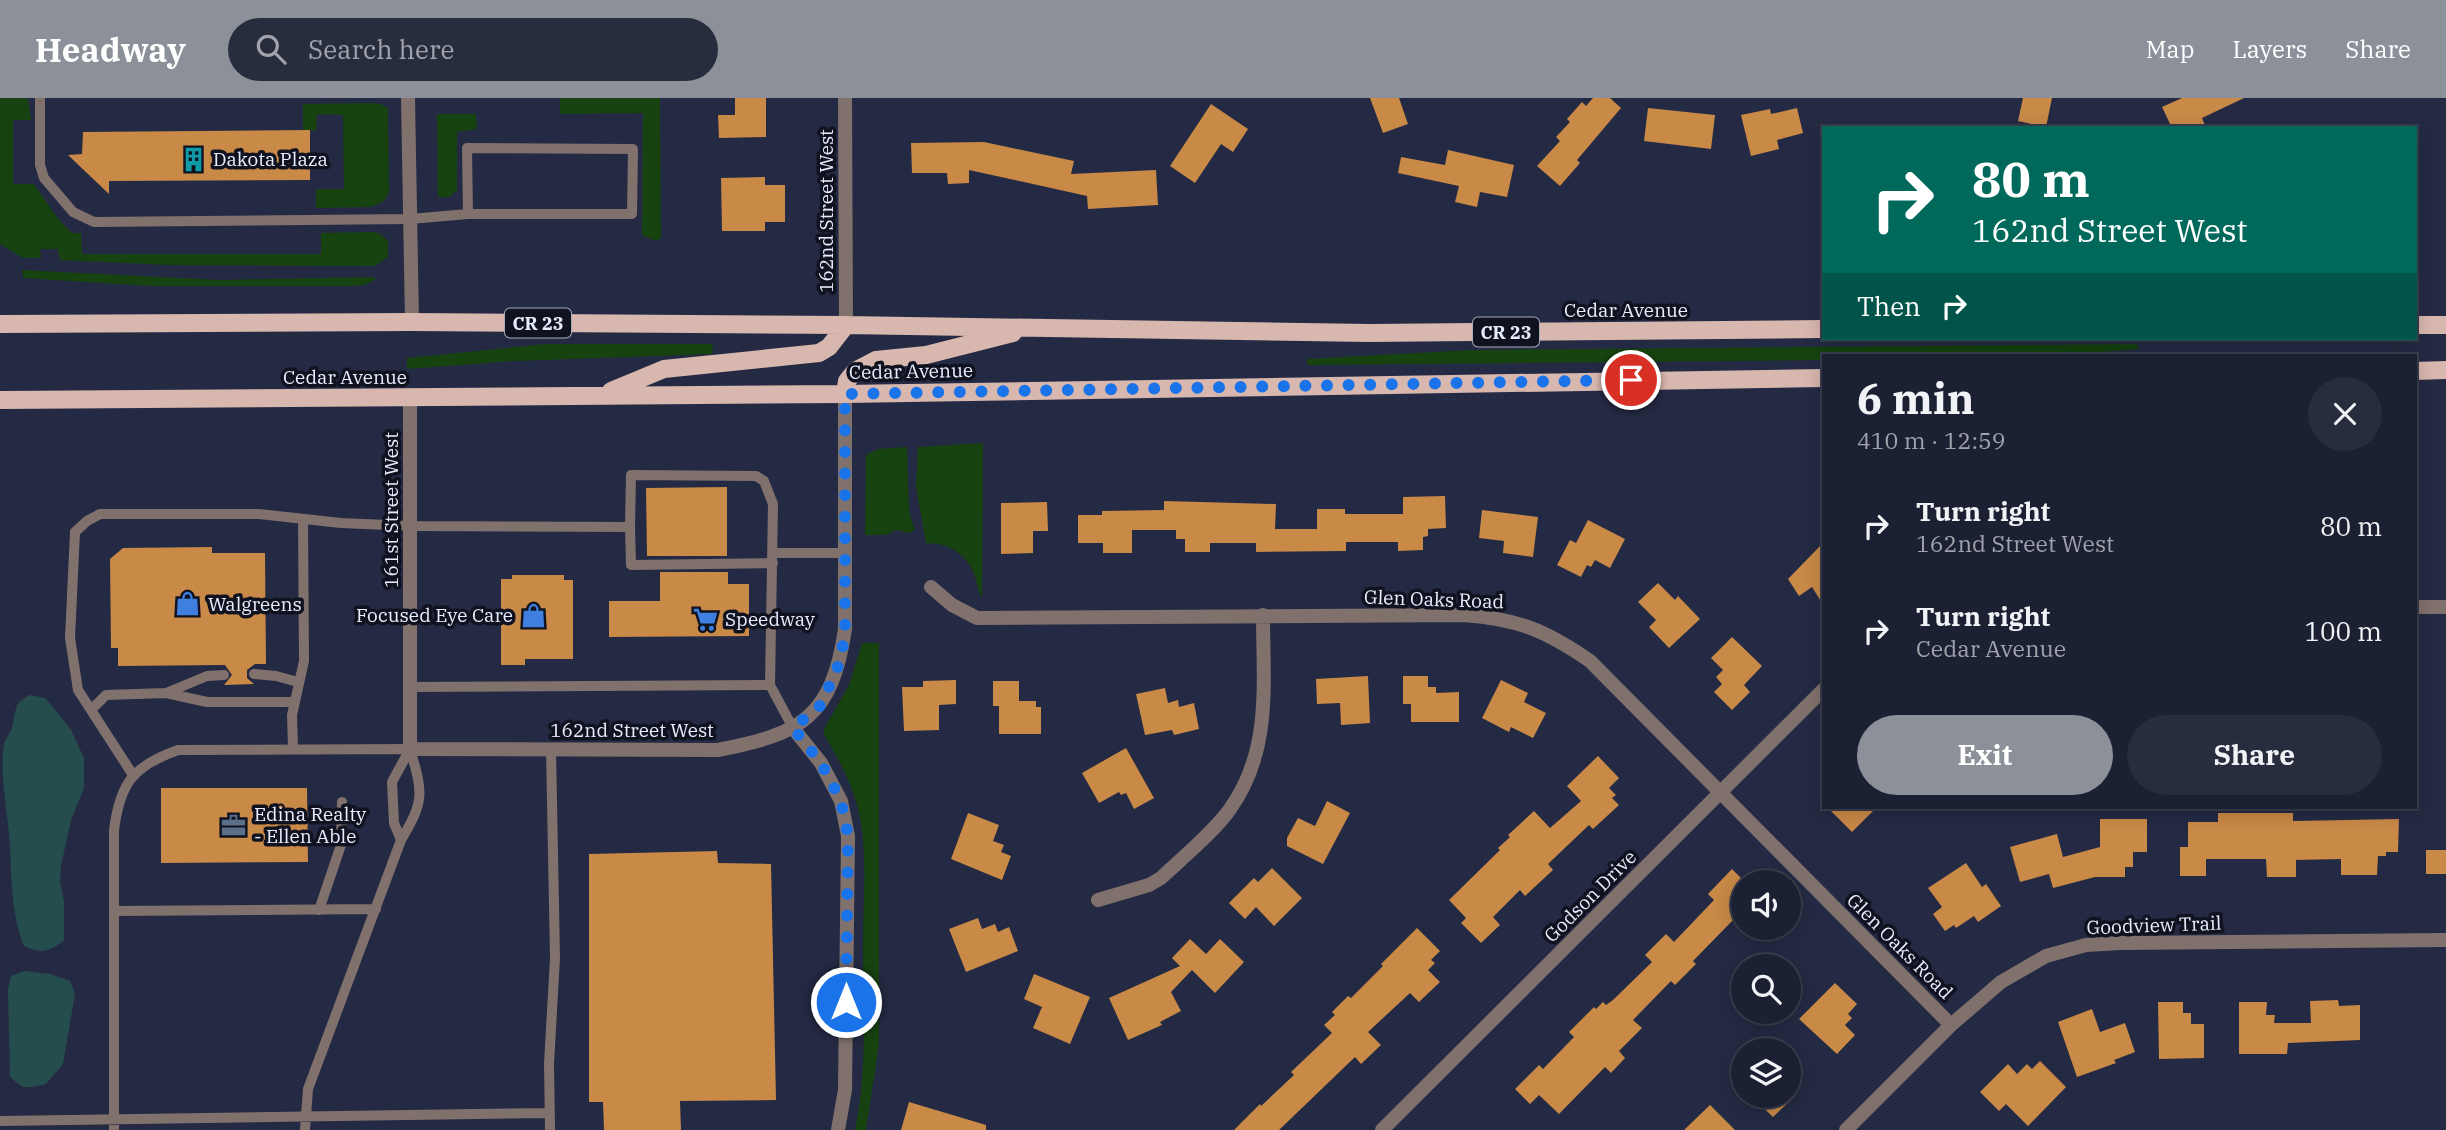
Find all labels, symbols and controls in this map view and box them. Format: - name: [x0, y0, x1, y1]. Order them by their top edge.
- search box: [228, 18, 718, 81]
- text: Headway: [35, 28, 186, 71]
- icon: search: [252, 30, 290, 68]
- text: Search here: [308, 32, 454, 66]
- text: Map: [2146, 33, 2194, 65]
- text: Layers: [2232, 33, 2307, 65]
- text: Share: [2345, 33, 2411, 65]
- street label: 162nd Street West: [814, 129, 838, 293]
- building icon: Dakota Plaza: [179, 145, 207, 173]
- place label: Dakota Plaza: [213, 147, 328, 171]
- text: 80 m: [1972, 147, 2090, 210]
- icon: right: [1857, 154, 1948, 245]
- text: 162nd Street West: [1972, 209, 2248, 251]
- icon: right: [1935, 287, 1973, 325]
- text: Then: [1857, 289, 1921, 323]
- street label: Cedar Avenue: [1564, 298, 1688, 322]
- road number: CR 23: [505, 308, 571, 338]
- road number: CR 23: [1473, 318, 1539, 346]
- pin: [1601, 350, 1661, 410]
- street label: Cedar Avenue: [849, 358, 973, 384]
- icon: arrive: [1612, 361, 1650, 399]
- street label: Cedar Avenue: [283, 365, 407, 389]
- text: 6 min: [1857, 371, 1975, 426]
- button: close: [2308, 377, 2382, 451]
- text: 410 m · 12:59: [1857, 425, 2006, 455]
- street label: 161st Street West: [379, 432, 403, 588]
- text: Turn right: [1916, 494, 2050, 528]
- icon: right: [1857, 507, 1895, 545]
- text: 80 m: [2320, 509, 2382, 543]
- text: 162nd Street West: [1916, 528, 2114, 558]
- street label: Glen Oaks Road: [1364, 585, 1504, 613]
- shop icon: Walgreens: [174, 590, 202, 618]
- place label: Walgreens: [208, 592, 302, 616]
- text: Turn right: [1916, 599, 2050, 633]
- shop icon: Focused Eye Care: [519, 601, 547, 629]
- place label: Focused Eye Care: [356, 603, 513, 627]
- supermarket icon: Speedway: [691, 605, 719, 633]
- place label: Speedway: [725, 607, 816, 631]
- icon: right: [1857, 612, 1895, 650]
- text: 100 m: [2304, 614, 2382, 648]
- text: Cedar Avenue: [1916, 633, 2066, 663]
- button: Exit: [1857, 715, 2113, 795]
- button: Share: [2127, 715, 2382, 795]
- street label: 162nd Street West: [550, 718, 714, 742]
- place label: Edina Realty - Ellen Able: [254, 802, 367, 848]
- office icon: Edina Realty - Ellen Able: [220, 811, 248, 839]
- street label: Godson Drive: [1539, 845, 1641, 947]
- map controls: [1731, 870, 1801, 1108]
- button: sound: [1731, 870, 1801, 940]
- street label: Glen Oaks Road: [1842, 888, 1958, 1004]
- street label: Goodview Trail: [2086, 911, 2222, 939]
- button: search: [1731, 954, 1801, 1024]
- position arrow: [809, 965, 883, 1039]
- button: layers: [1731, 1038, 1801, 1108]

